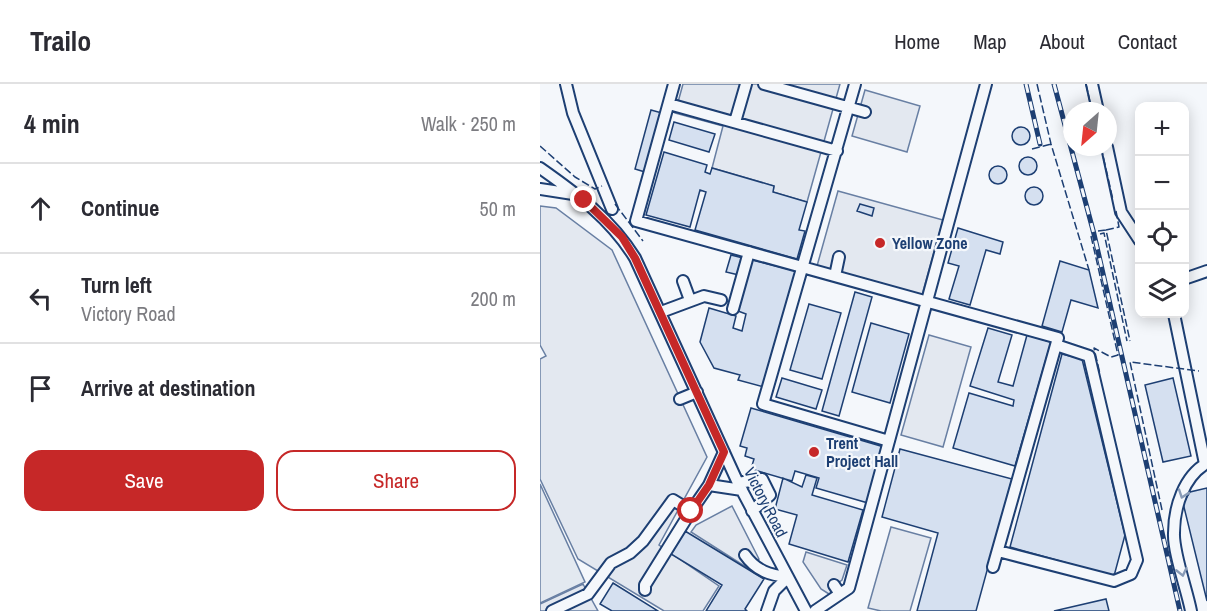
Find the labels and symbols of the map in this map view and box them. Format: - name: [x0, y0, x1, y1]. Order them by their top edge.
- north arrow: [1063, 102, 1117, 156]
- route end: [570, 186, 596, 212]
- place label: Yellow Zone: [892, 232, 968, 254]
- marker: Yellow Zone: [873, 236, 887, 250]
- place label: Trent Project Hall: [826, 432, 898, 472]
- marker: Trent Project Hall: [807, 445, 821, 459]
- street label: Victory Road: [739, 463, 793, 541]
- one-way arrow: [1177, 488, 1190, 499]
- route start: [677, 497, 703, 523]
- one-way arrow: [1175, 567, 1188, 577]

